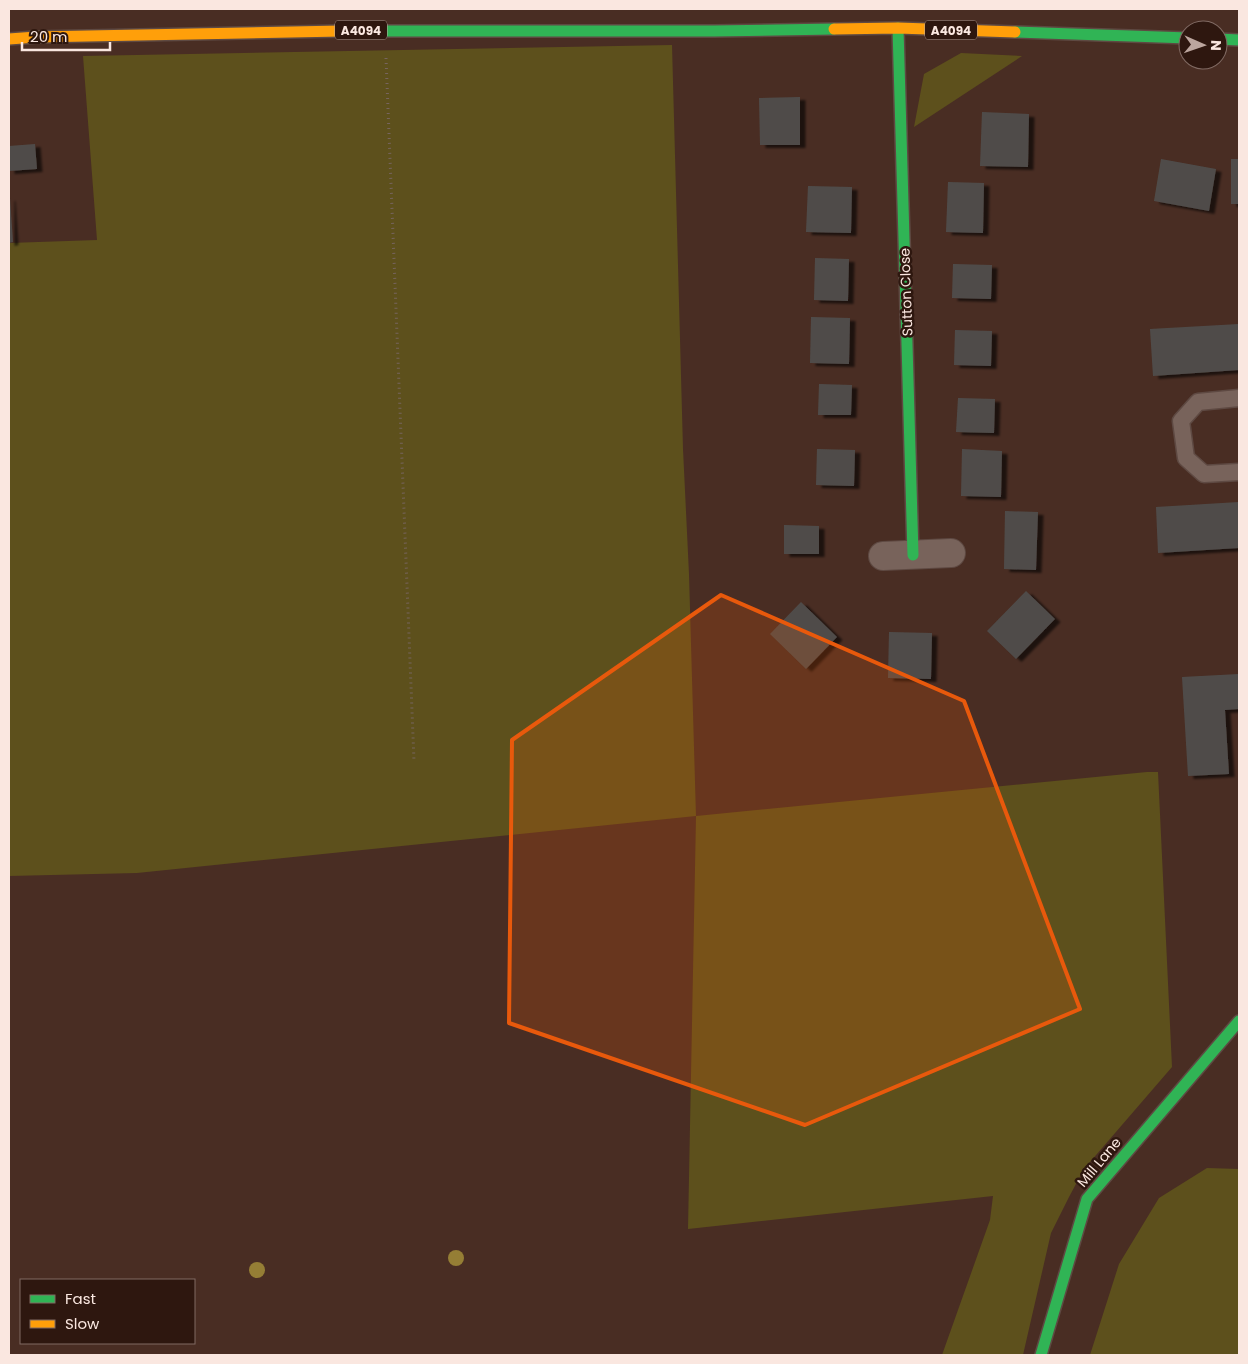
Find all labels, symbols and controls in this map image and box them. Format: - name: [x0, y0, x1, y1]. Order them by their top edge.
- scale bar: [22, 20, 110, 52]
- road number: A4094: [335, 20, 387, 40]
- road number: A4094: [925, 20, 977, 40]
- north arrow: [1178, 20, 1228, 70]
- text: 20 m: [30, 26, 68, 47]
- text: N: [1206, 40, 1226, 51]
- street label: Sutton Close: [894, 247, 918, 336]
- street label: Mill Lane: [1072, 1133, 1126, 1191]
- legend: [20, 1279, 195, 1344]
- text: Fast: [65, 1288, 96, 1309]
- text: Slow: [65, 1313, 100, 1334]

